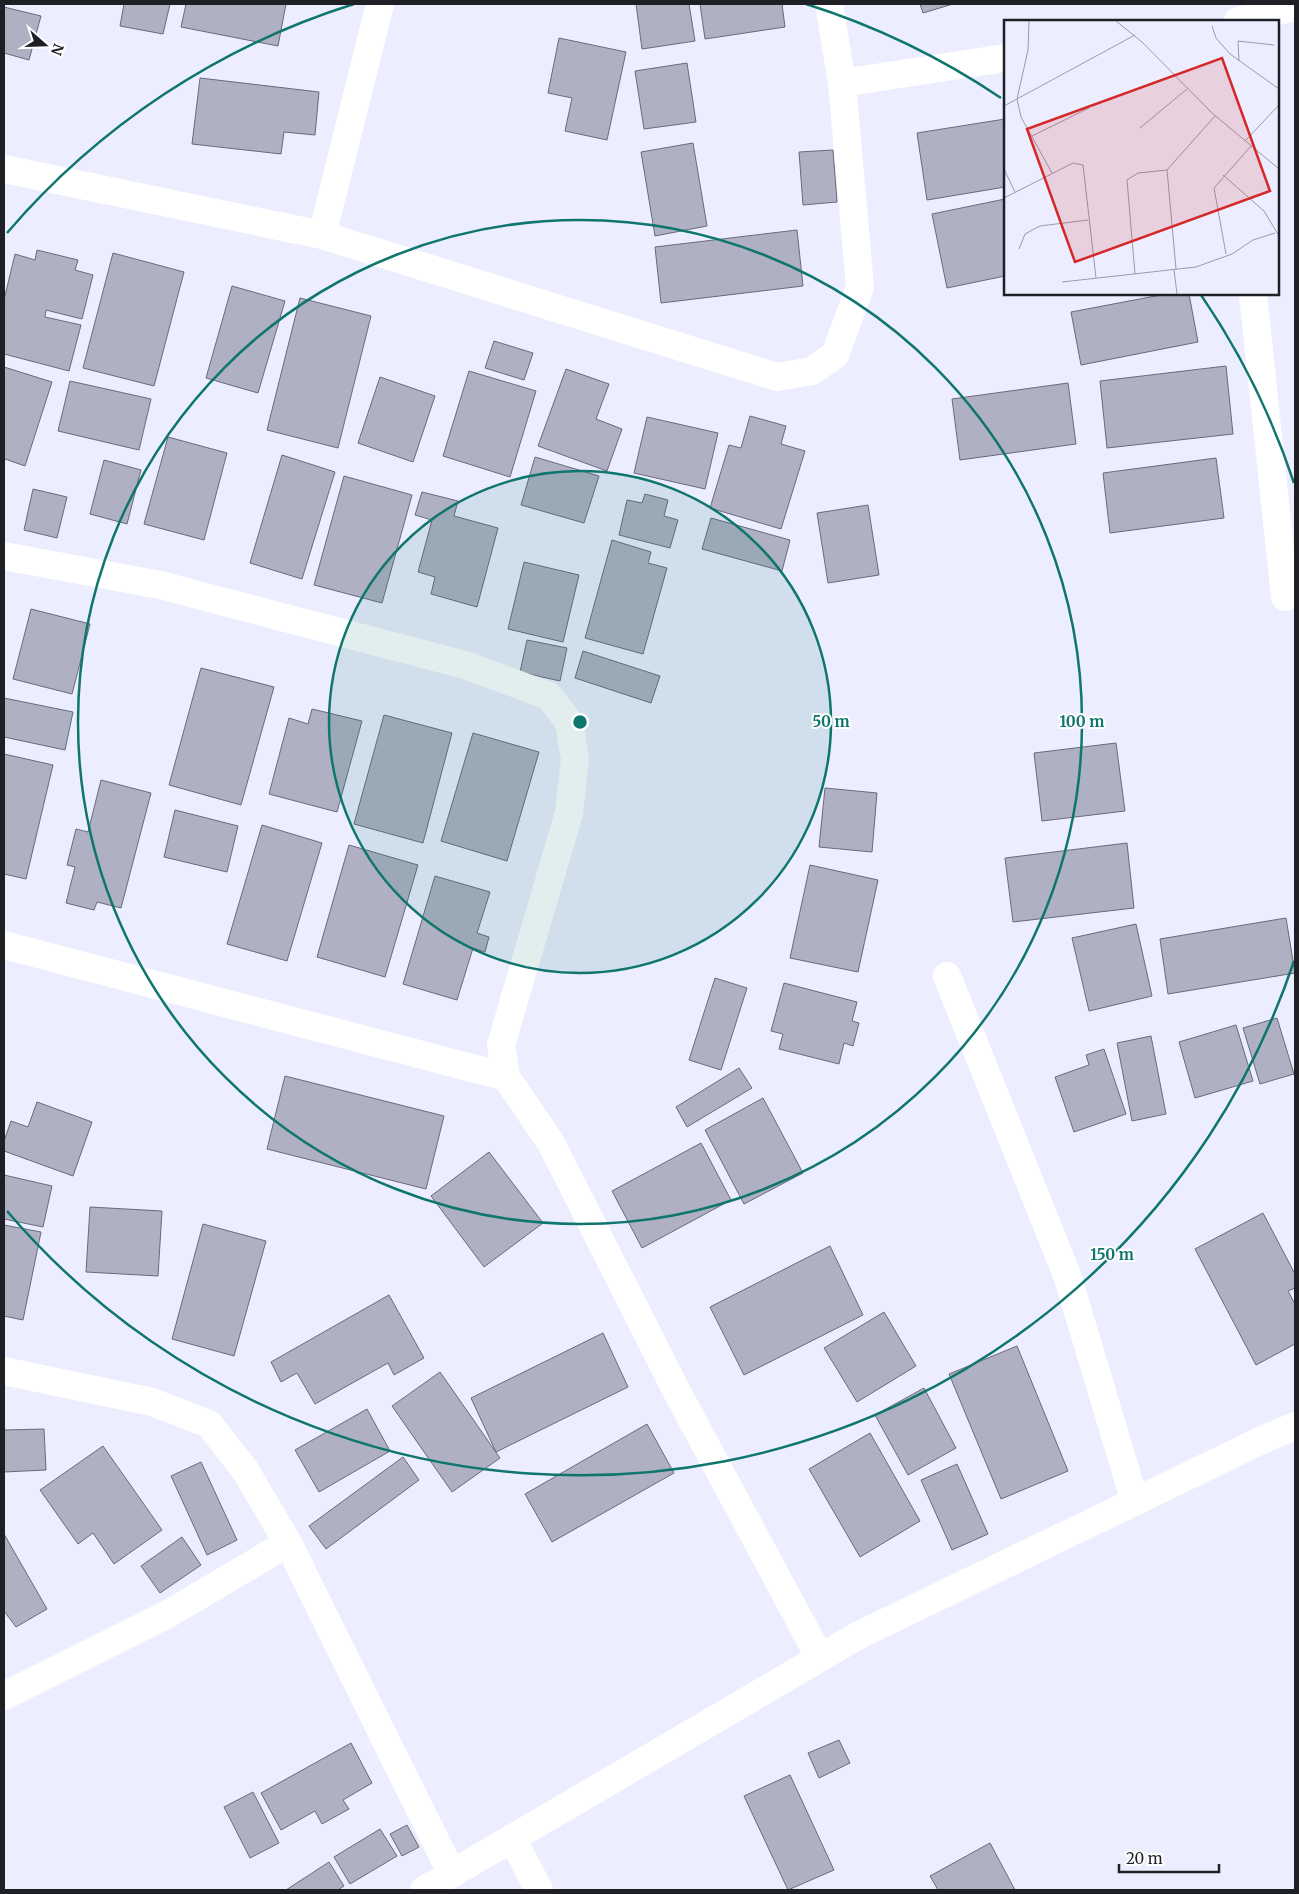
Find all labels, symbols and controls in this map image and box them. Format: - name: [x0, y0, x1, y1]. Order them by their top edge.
- north arrow: [20, 20, 70, 70]
- inset map: [1004, 20, 1279, 295]
- text: N: [47, 41, 68, 58]
- text: 50 m: [812, 712, 850, 731]
- text: 100 m: [1060, 712, 1104, 731]
- centre of rings: [571, 713, 589, 731]
- text: 150 m: [1090, 1245, 1134, 1264]
- scale bar: [1119, 1842, 1219, 1874]
- text: 20 m: [1126, 1849, 1163, 1868]

